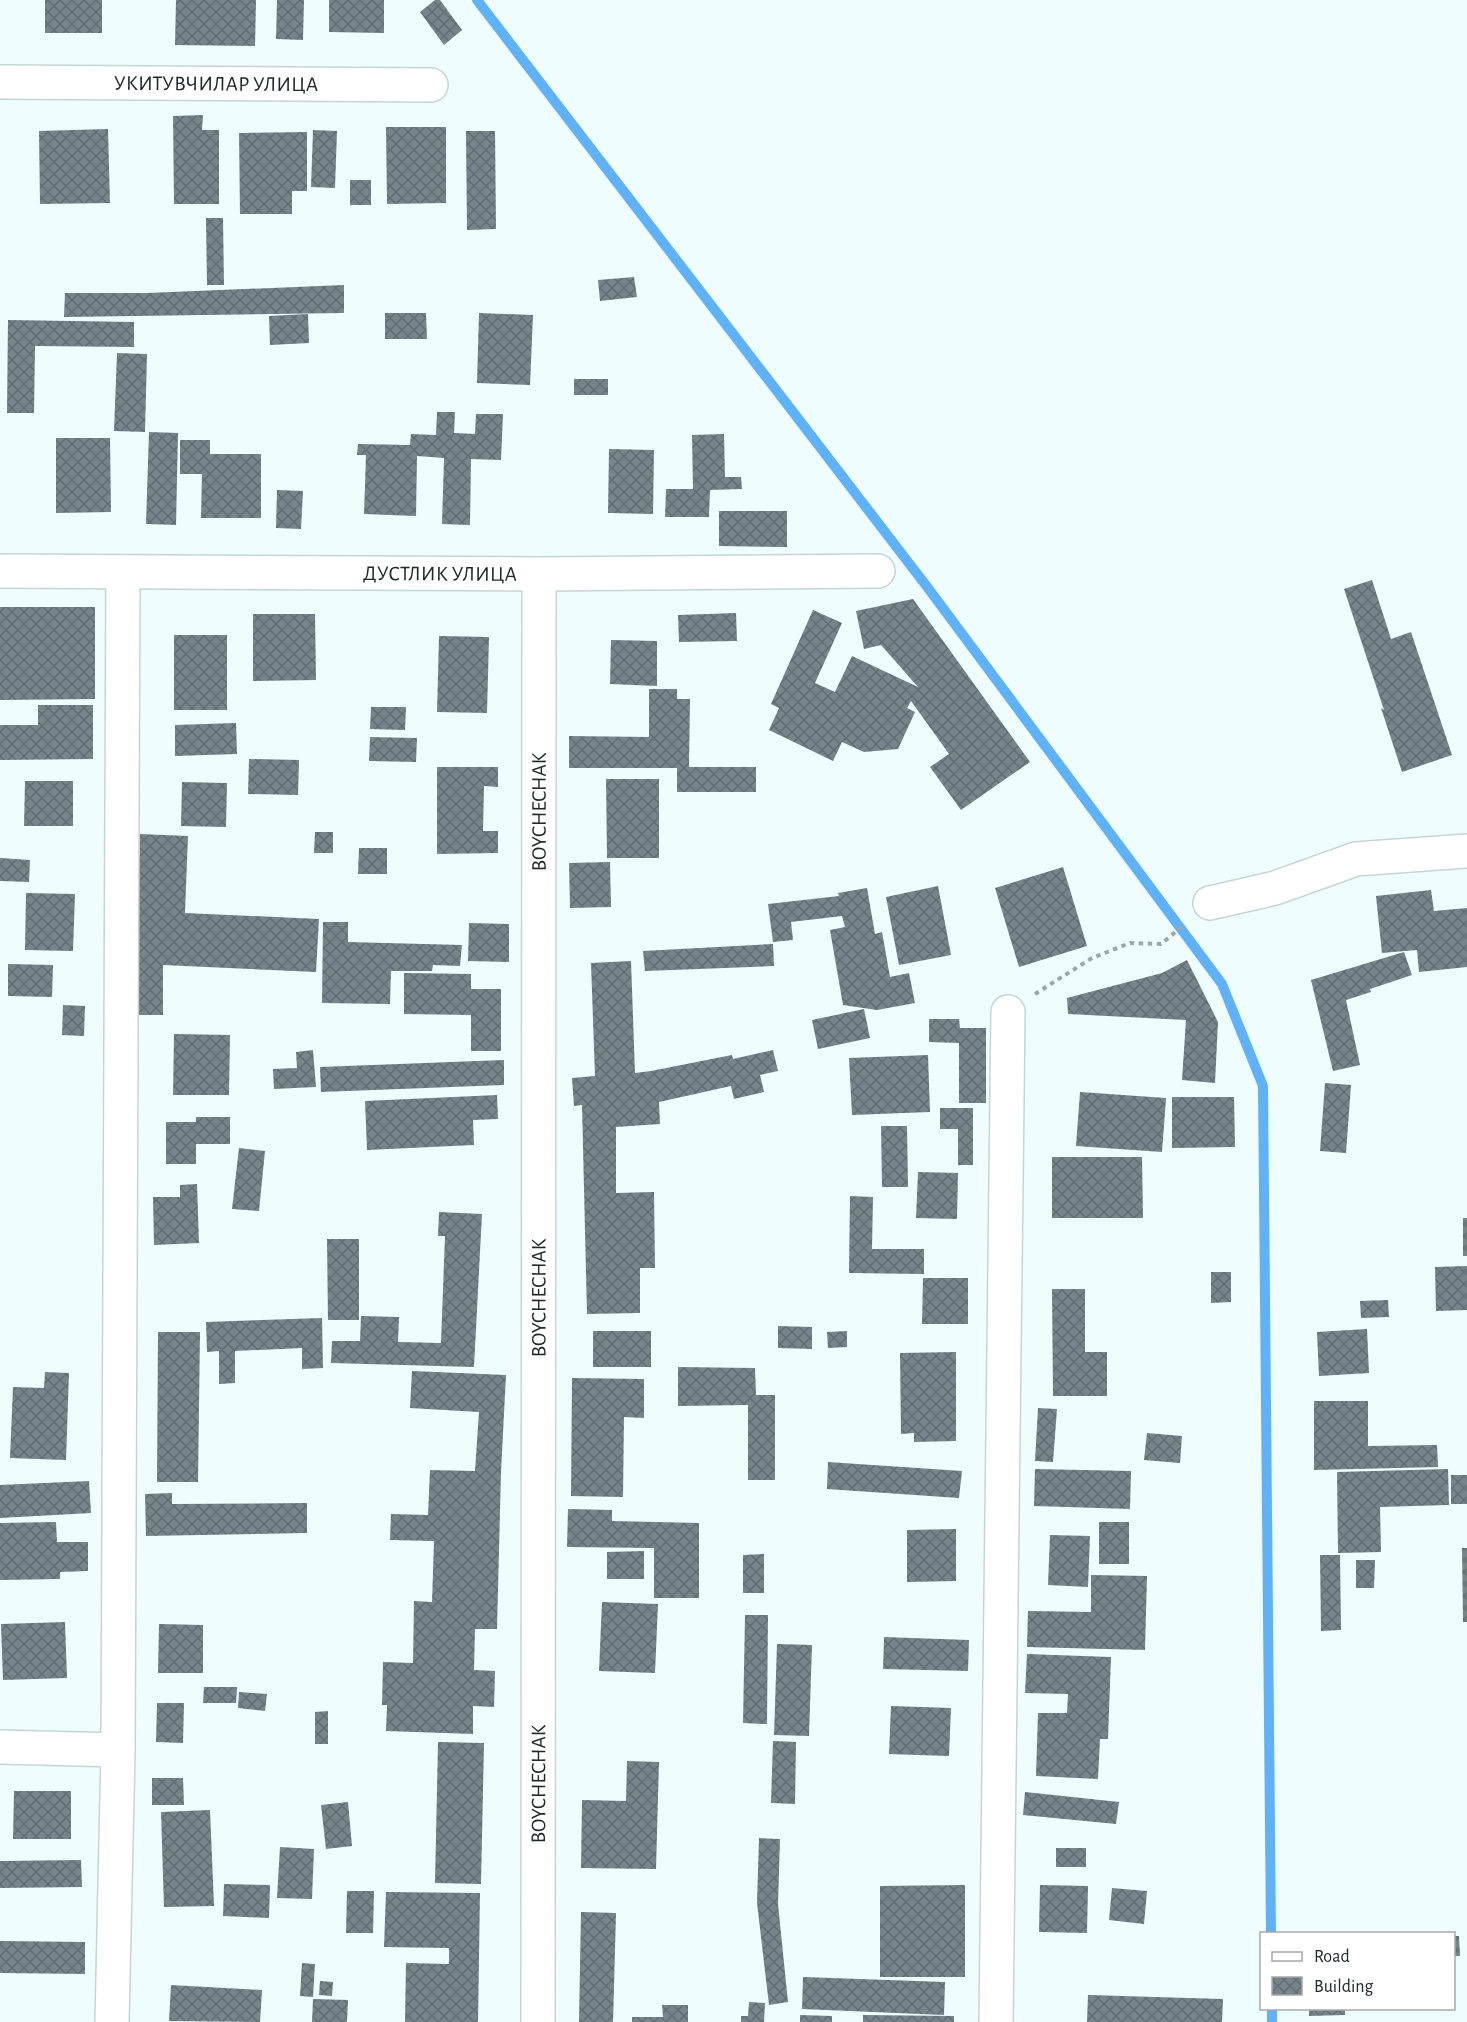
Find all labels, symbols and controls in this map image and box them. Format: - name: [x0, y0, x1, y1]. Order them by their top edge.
- street label: УКИТУВЧИЛАР УЛИЦА: [114, 72, 318, 95]
- street label: ДУСТЛИК УЛИЦА: [363, 563, 517, 584]
- street label: BOYCHECHAK: [528, 752, 549, 871]
- street label: BOYCHECHAK: [528, 1238, 549, 1357]
- street label: BOYCHECHAK: [528, 1724, 549, 1843]
- legend: [1260, 1932, 1455, 2010]
- text: Road: [1314, 1948, 1350, 1966]
- text: Building: [1314, 1978, 1374, 1996]

